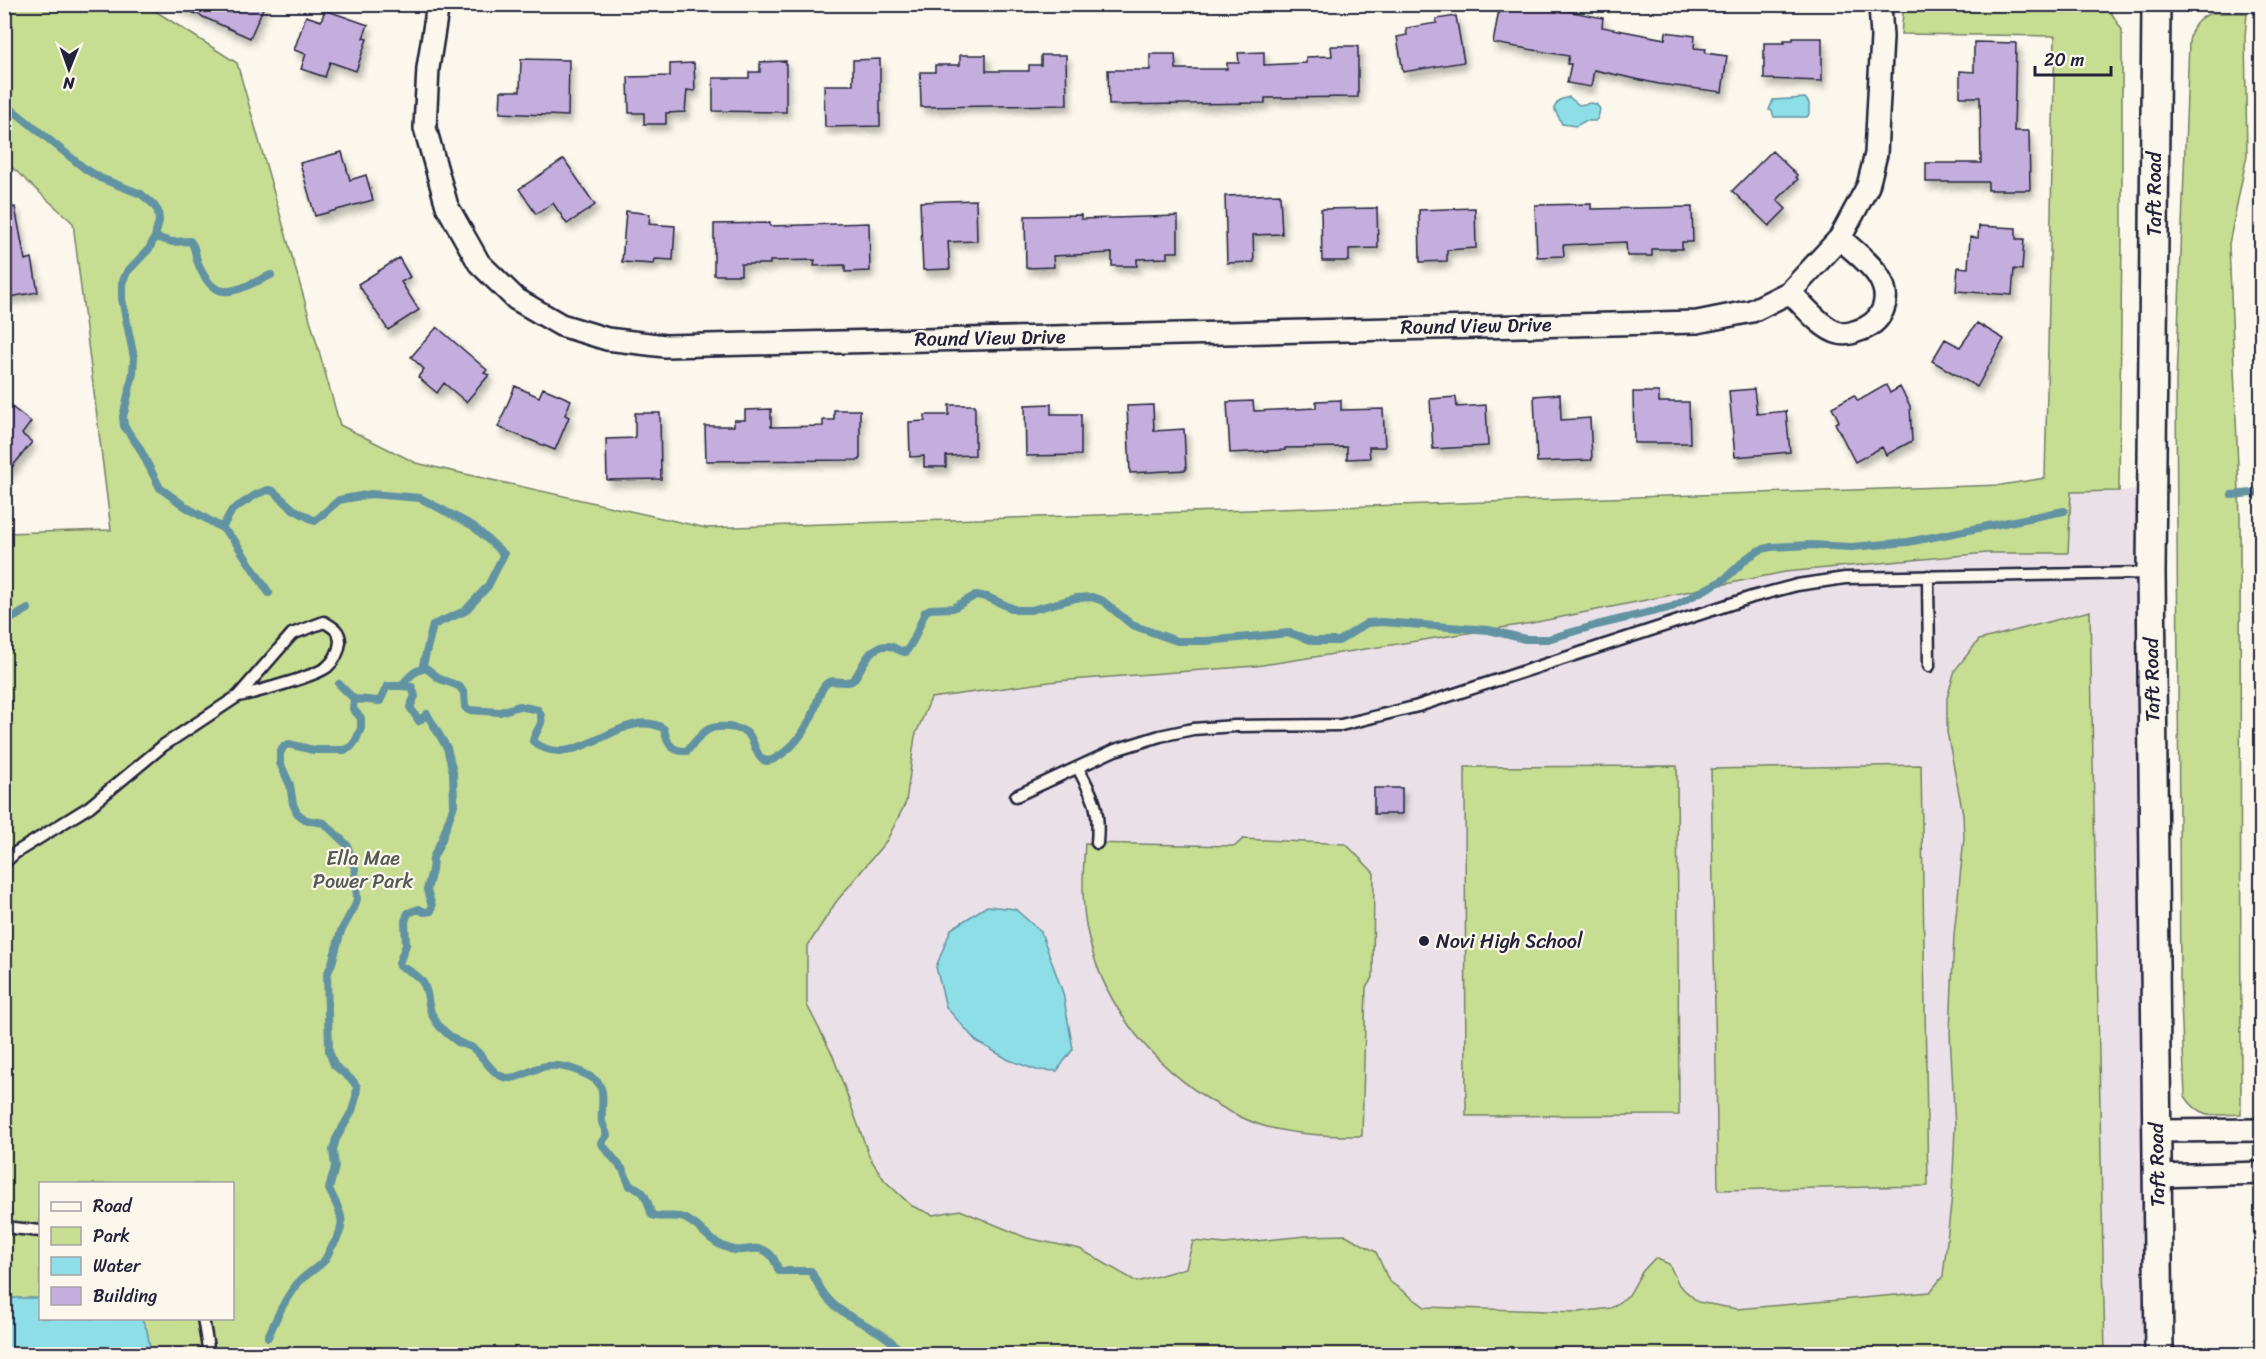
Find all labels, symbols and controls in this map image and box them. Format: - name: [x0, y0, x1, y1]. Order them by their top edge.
- north arrow: [39, 39, 99, 99]
- scale bar: [2035, 39, 2112, 77]
- text: 20 m: [2044, 44, 2084, 76]
- text: N: [62, 69, 76, 98]
- street label: Taft Road: [2137, 150, 2172, 236]
- street label: Round View Drive: [1400, 307, 1552, 345]
- street label: Round View Drive: [914, 319, 1066, 357]
- street label: Taft Road: [2134, 636, 2170, 722]
- park label: Ella Mae Power Park: [313, 841, 414, 899]
- place label: Novi High School: [1436, 924, 1583, 959]
- marker: Novi High School: [1417, 934, 1431, 948]
- street label: Taft Road: [2139, 1121, 2175, 1207]
- legend: [39, 1182, 234, 1320]
- text: Road: [93, 1190, 133, 1222]
- text: Park: [93, 1220, 130, 1252]
- text: Water: [93, 1250, 142, 1282]
- text: Building: [93, 1280, 157, 1312]

